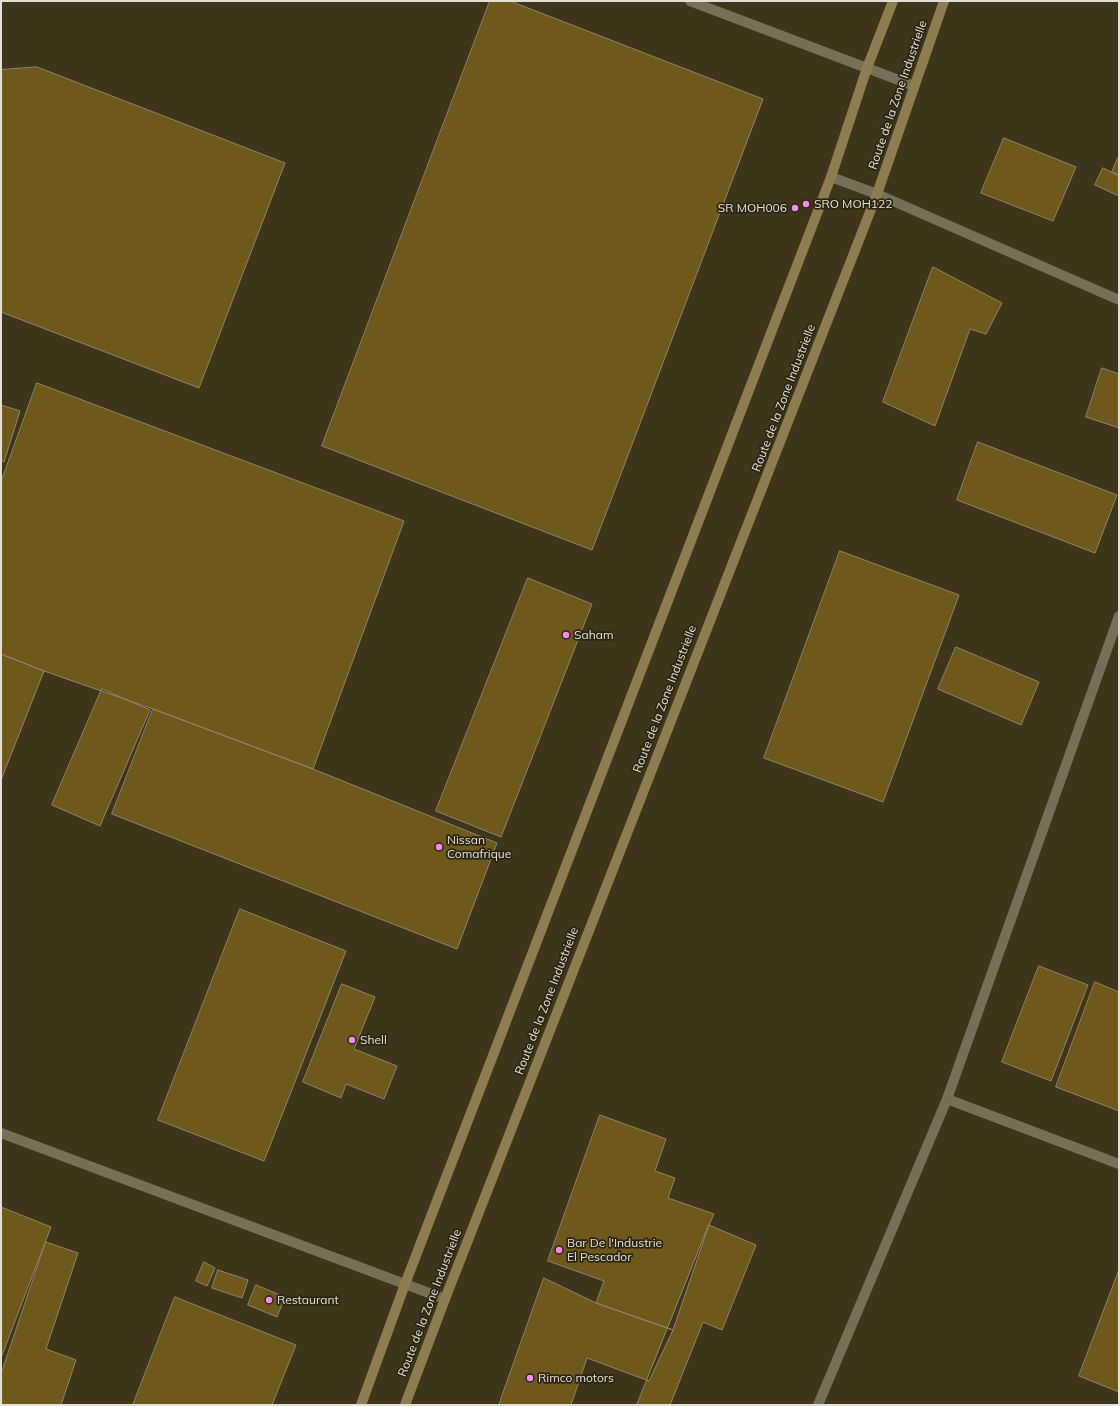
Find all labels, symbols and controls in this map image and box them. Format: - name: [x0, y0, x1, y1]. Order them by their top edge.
- street label: Route de la Zone Industrielle: [866, 19, 930, 171]
- place label: SRO MOH122: [814, 197, 892, 211]
- marker: SRO MOH122: [801, 199, 811, 209]
- place label: SR MOH006: [718, 201, 787, 215]
- marker: SR MOH006: [790, 203, 800, 213]
- street label: Route de la Zone Industrielle: [749, 322, 819, 474]
- street label: Route de la Zone Industrielle: [630, 623, 700, 775]
- place label: Saham: [574, 628, 613, 642]
- marker: Saham: [561, 630, 571, 640]
- place label: Nissan Comafrique: [447, 833, 511, 861]
- marker: Nissan Comafrique: [434, 842, 444, 852]
- street label: Route de la Zone Industrielle: [512, 925, 582, 1077]
- place label: Shell: [360, 1033, 387, 1047]
- marker: Shell: [347, 1035, 357, 1045]
- street label: Route de la Zone Industrielle: [395, 1227, 465, 1379]
- place label: Bar De l'Industrie El Pescador: [567, 1236, 662, 1264]
- marker: Bar De l'Industrie El Pescador: [554, 1245, 564, 1255]
- place label: Restaurant: [277, 1293, 339, 1307]
- marker: Restaurant: [264, 1295, 274, 1305]
- place label: Rimco motors: [538, 1371, 614, 1385]
- marker: Rimco motors: [525, 1373, 535, 1383]

